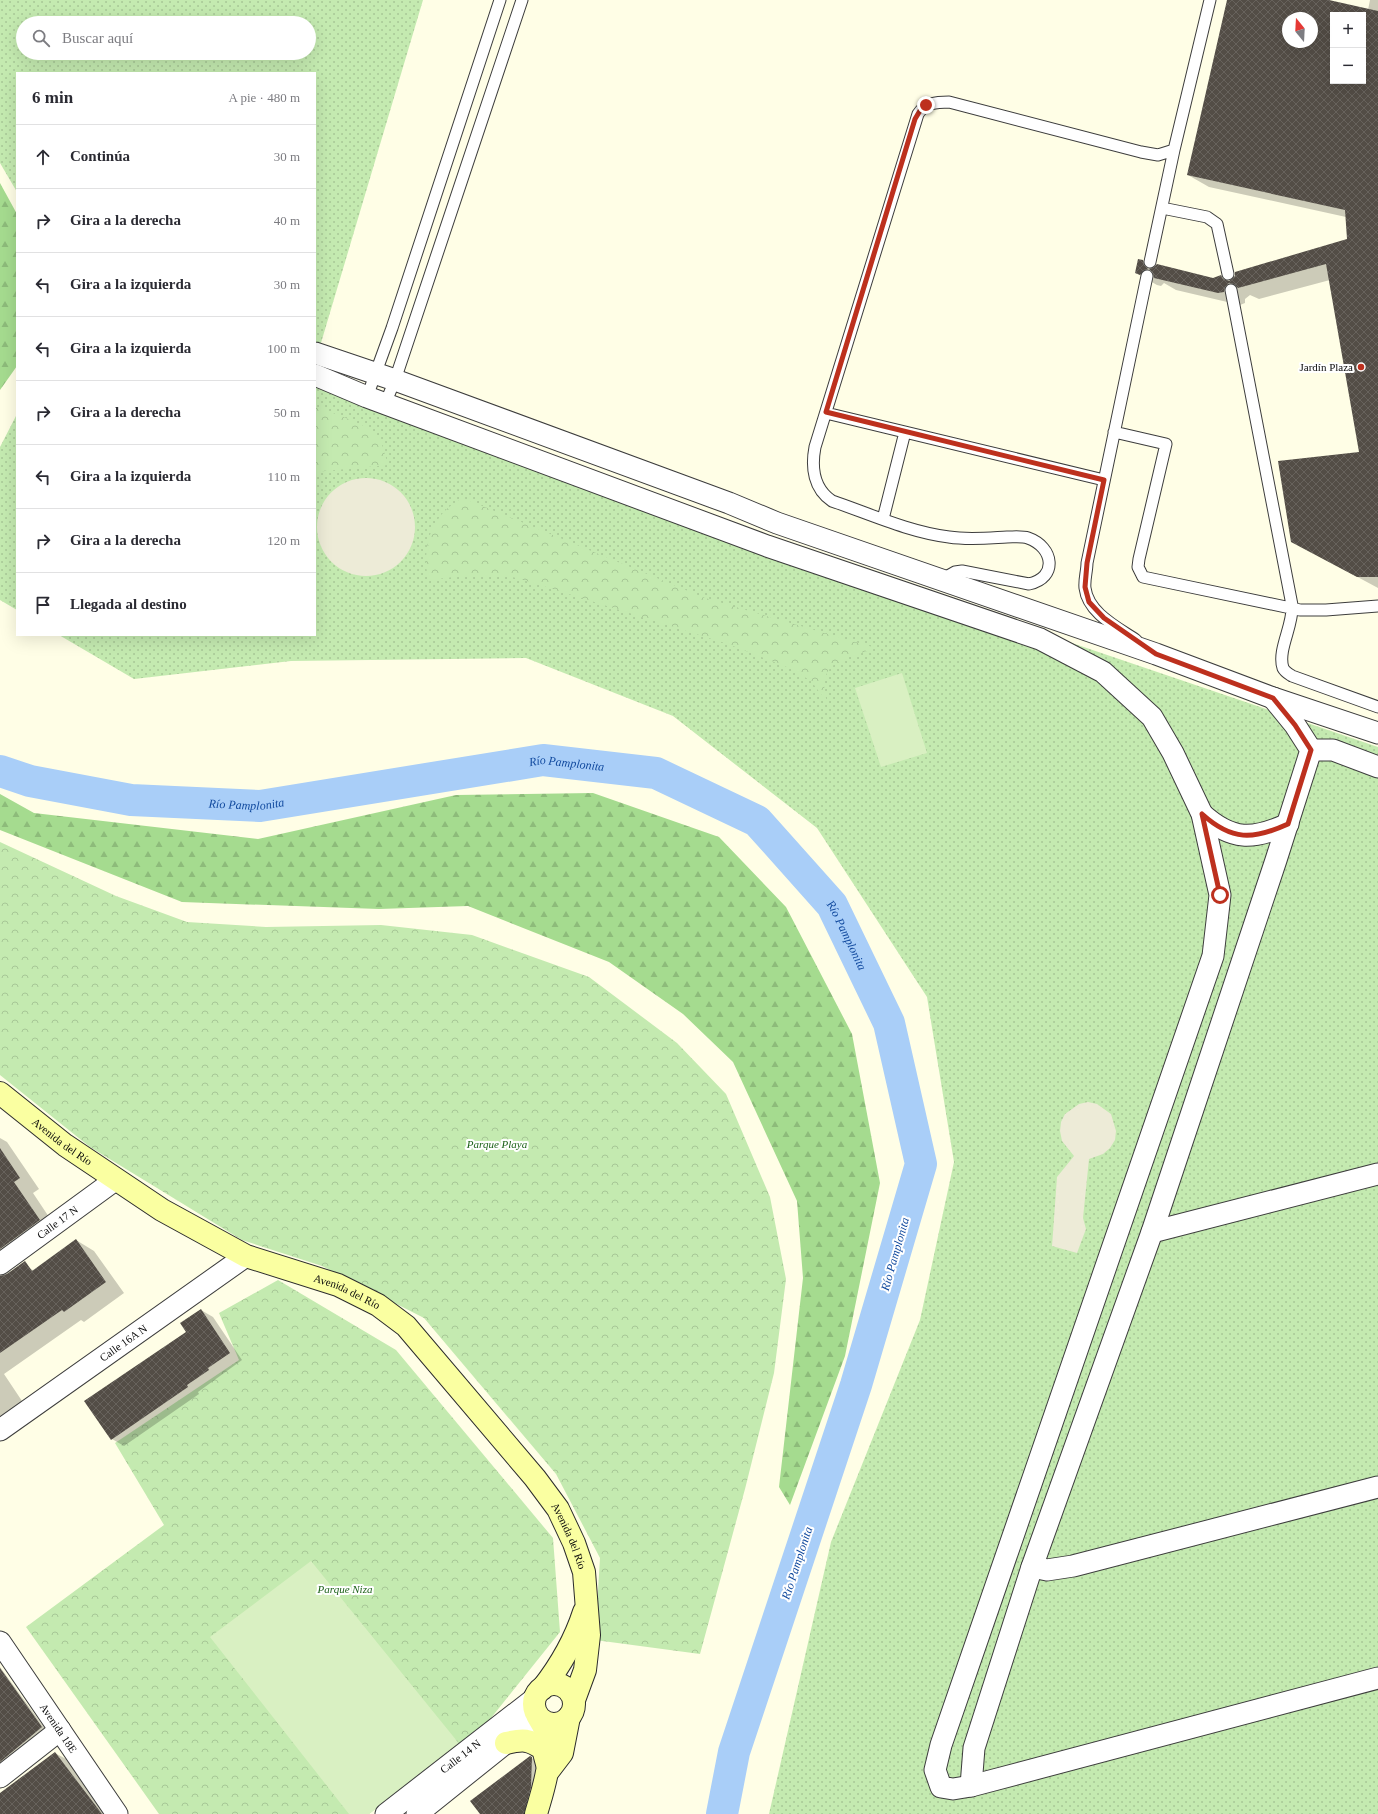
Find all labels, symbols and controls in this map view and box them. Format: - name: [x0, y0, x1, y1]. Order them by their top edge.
- north arrow: [1282, 12, 1318, 48]
- map controls: [1330, 12, 1366, 84]
- button: +: [1330, 12, 1366, 48]
- search box: [16, 16, 316, 60]
- icon: search: [30, 27, 52, 49]
- text: Buscar aquí: [62, 30, 133, 46]
- button: −: [1330, 48, 1366, 84]
- text: 6 min: [32, 88, 73, 107]
- text: A pie · 480 m: [229, 90, 300, 105]
- route end: [917, 96, 935, 114]
- icon: ahead: [32, 146, 54, 168]
- text: Continúa: [70, 148, 130, 164]
- text: 30 m: [274, 149, 300, 164]
- icon: right: [32, 210, 54, 232]
- text: Gira a la derecha: [70, 212, 181, 228]
- text: 40 m: [274, 213, 300, 228]
- icon: left: [32, 274, 54, 296]
- text: Gira a la izquierda: [70, 276, 191, 292]
- text: 30 m: [274, 277, 300, 292]
- icon: left: [32, 338, 54, 360]
- text: Gira a la izquierda: [70, 340, 191, 356]
- text: 100 m: [267, 341, 300, 356]
- place label: Jardín Plaza: [1300, 361, 1353, 373]
- marker: Jardín Plaza: [1356, 362, 1366, 372]
- icon: right: [32, 402, 54, 424]
- text: Gira a la derecha: [70, 404, 181, 420]
- text: 50 m: [274, 405, 300, 420]
- icon: left: [32, 466, 54, 488]
- text: Gira a la izquierda: [70, 468, 191, 484]
- text: 110 m: [268, 469, 300, 484]
- icon: right: [32, 530, 54, 552]
- text: Gira a la derecha: [70, 532, 181, 548]
- text: 120 m: [267, 533, 300, 548]
- icon: arrive: [32, 594, 54, 616]
- text: Llegada al destino: [70, 596, 187, 612]
- water label: Río Pamplonita: [527, 753, 605, 774]
- water label: Río Pamplonita: [207, 795, 285, 813]
- route start: [1211, 886, 1229, 904]
- water label: Río Pamplonita: [823, 896, 869, 972]
- street label: Avenida del Río: [30, 1115, 95, 1168]
- park label: Parque Playa: [466, 1138, 528, 1150]
- street label: Calle 17 N: [35, 1203, 80, 1241]
- water label: Río Pamplonita: [878, 1216, 912, 1293]
- street label: Avenida del Río: [312, 1272, 383, 1311]
- street label: Calle 16A N: [97, 1322, 149, 1364]
- street label: Avenida del Río: [549, 1500, 589, 1571]
- water label: Río Pamplonita: [778, 1525, 815, 1602]
- park label: Parque Niza: [317, 1583, 373, 1595]
- street label: Avenida 18E: [38, 1701, 80, 1755]
- street label: Calle 14 N: [438, 1737, 483, 1776]

